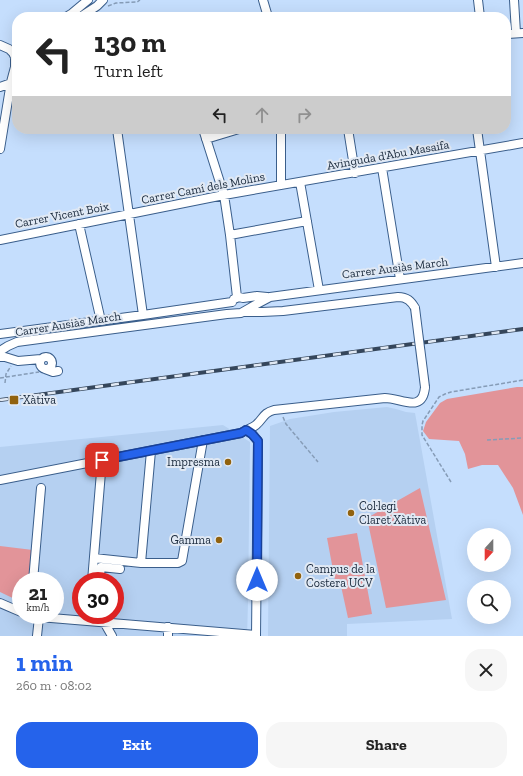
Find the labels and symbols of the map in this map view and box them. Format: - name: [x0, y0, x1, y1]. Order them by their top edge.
- street label: Avinguda d'Abu Masaifa: [326, 137, 450, 173]
- street label: Carrer Camí dels Molins: [140, 169, 266, 207]
- street label: Carrer Vicent Boix: [14, 199, 110, 231]
- street label: Carrer Ausiàs March: [341, 255, 449, 281]
- street label: Carrer Ausiàs March: [14, 309, 122, 339]
- place label: Xàtiva: [23, 393, 56, 407]
- marker: Xàtiva: [8, 394, 20, 406]
- pin: [85, 443, 119, 477]
- place label: Impresma: [167, 455, 220, 469]
- marker: Impresma: [223, 457, 233, 467]
- place label: Col·legi Claret Xàtiva: [359, 499, 427, 527]
- marker: Col·legi Claret Xàtiva: [346, 508, 356, 518]
- north arrow: [467, 528, 511, 572]
- place label: Gamma: [170, 533, 211, 547]
- marker: Gamma: [214, 535, 224, 545]
- position arrow: [236, 559, 278, 601]
- place label: Campus de la Costera UCV: [306, 562, 375, 590]
- marker: Campus de la Costera UCV: [293, 571, 303, 581]
- speed limit sign: 30: [72, 572, 124, 624]

